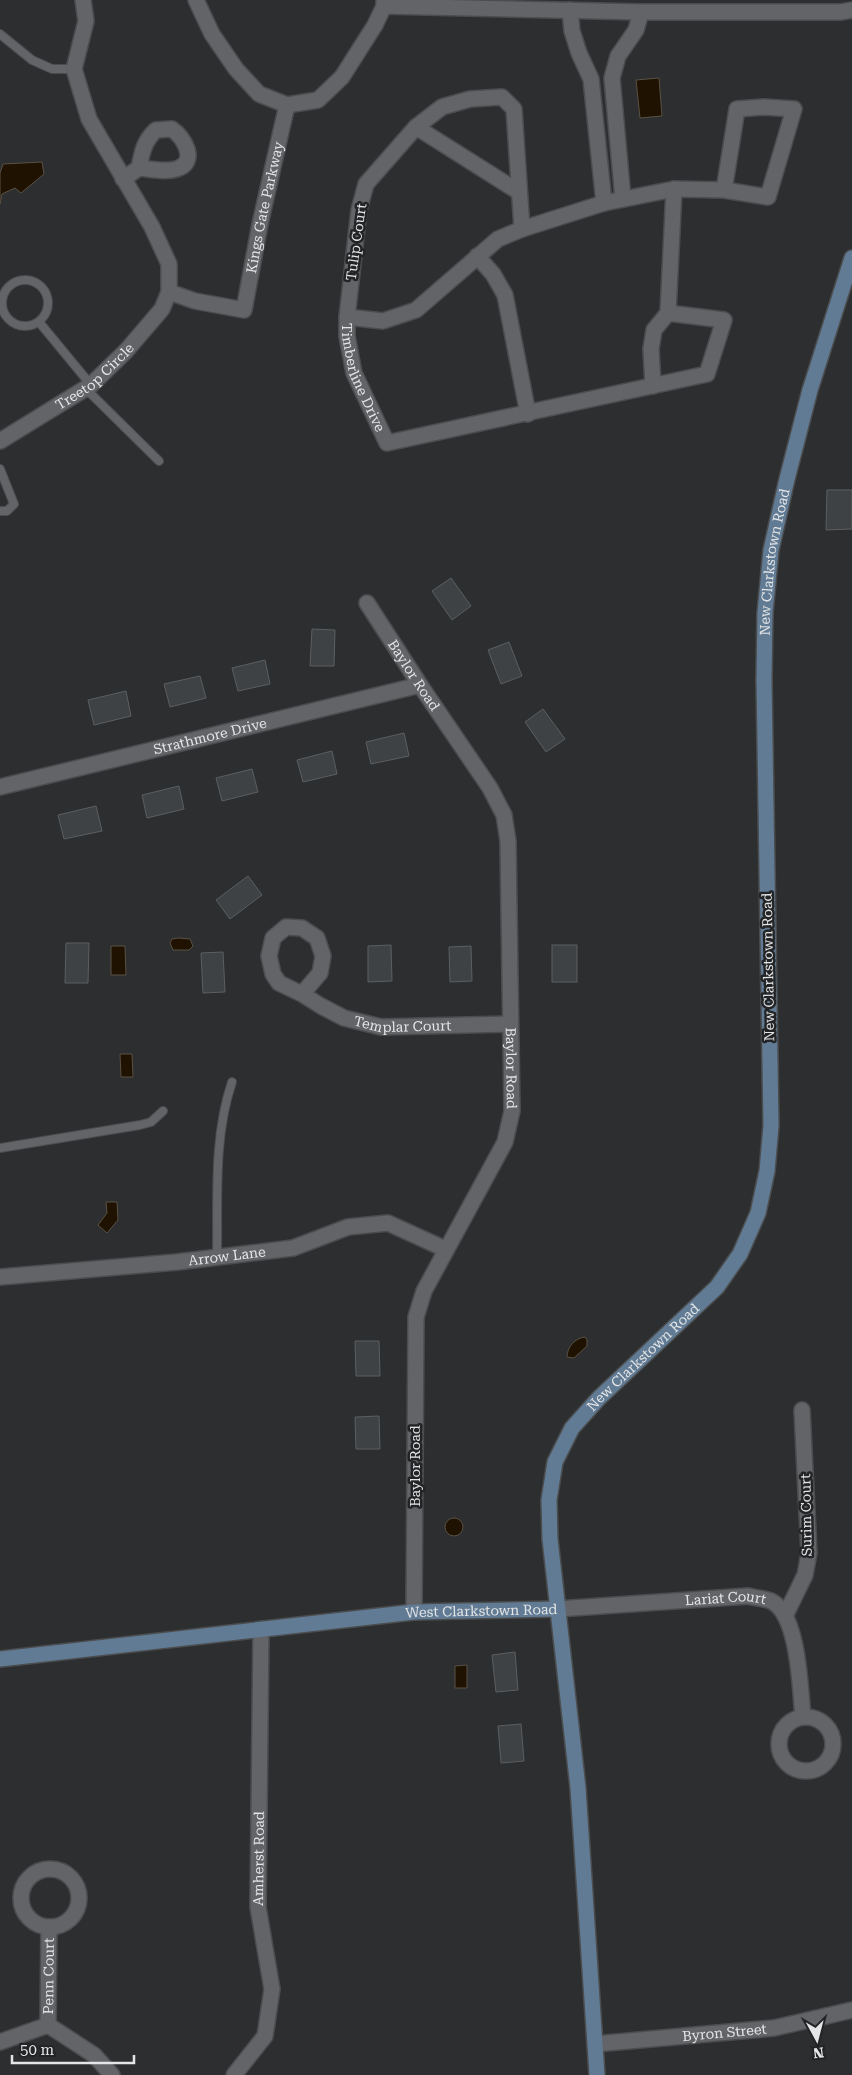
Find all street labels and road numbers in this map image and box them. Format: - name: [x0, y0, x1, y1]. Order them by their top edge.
- street label: Kings Gate Parkway: [243, 139, 287, 275]
- street label: Tulip Court: [343, 202, 369, 282]
- street label: Timberline Drive: [339, 323, 389, 435]
- street label: Treetop Circle: [53, 340, 137, 413]
- street label: New Clarkstown Road: [757, 487, 793, 636]
- street label: Baylor Road: [385, 637, 443, 714]
- street label: Strathmore Drive: [152, 714, 268, 757]
- street label: New Clarkstown Road: [759, 892, 777, 1042]
- street label: Templar Court: [352, 1013, 452, 1035]
- street label: Baylor Road: [503, 1027, 520, 1109]
- street label: Arrow Lane: [187, 1243, 267, 1269]
- street label: New Clarkstown Road: [583, 1300, 702, 1414]
- street label: Baylor Road: [407, 1425, 423, 1507]
- street label: Surim Court: [797, 1474, 815, 1556]
- street label: Lariat Court: [684, 1588, 768, 1608]
- street label: West Clarkstown Road: [405, 1601, 557, 1621]
- street label: Amherst Road: [250, 1811, 267, 1906]
- street label: Penn Court: [40, 1938, 57, 2014]
- street label: Byron Street: [682, 2021, 767, 2044]

